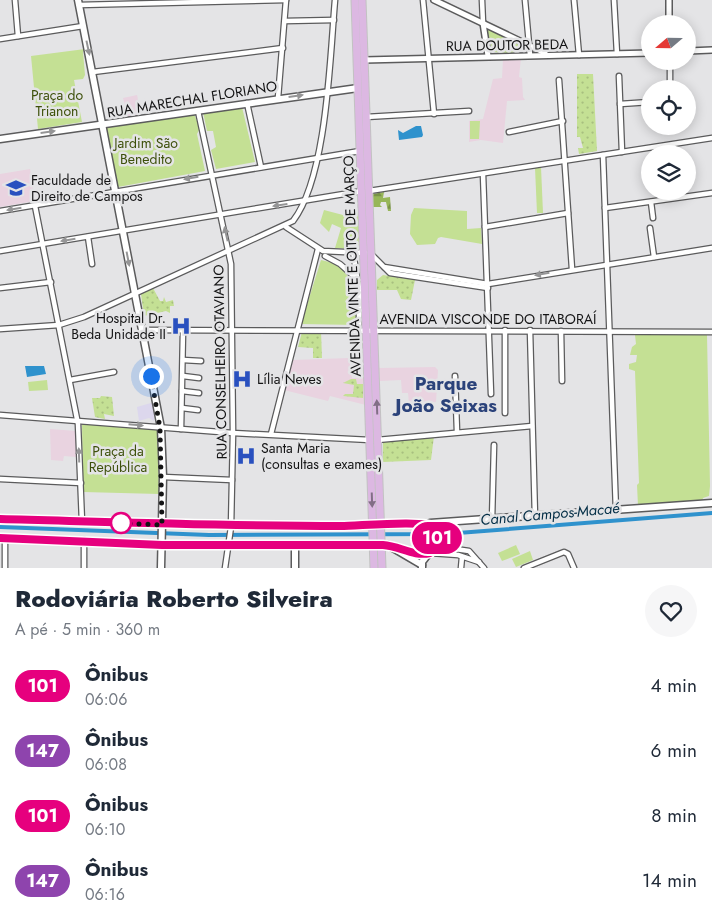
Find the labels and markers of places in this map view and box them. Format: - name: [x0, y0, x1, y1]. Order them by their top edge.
- place label: Faculdade de Direito de Campos: [31, 170, 143, 206]
- school or university icon: Faculdade de Direito de Campos: [5, 177, 27, 199]
- place label: Hospital Dr. Beda Unidade II: [71, 308, 166, 344]
- hospital icon: Hospital Dr. Beda Unidade II: [170, 315, 192, 337]
- hospital icon: Lília Neves: [231, 368, 253, 390]
- place label: Lília Neves: [257, 369, 322, 389]
- place label: Santa Maria (consultas e exames): [261, 438, 382, 474]
- hospital icon: Santa Maria (consultas e exames): [235, 445, 257, 467]
- unlabelled marker: [110, 512, 132, 534]

